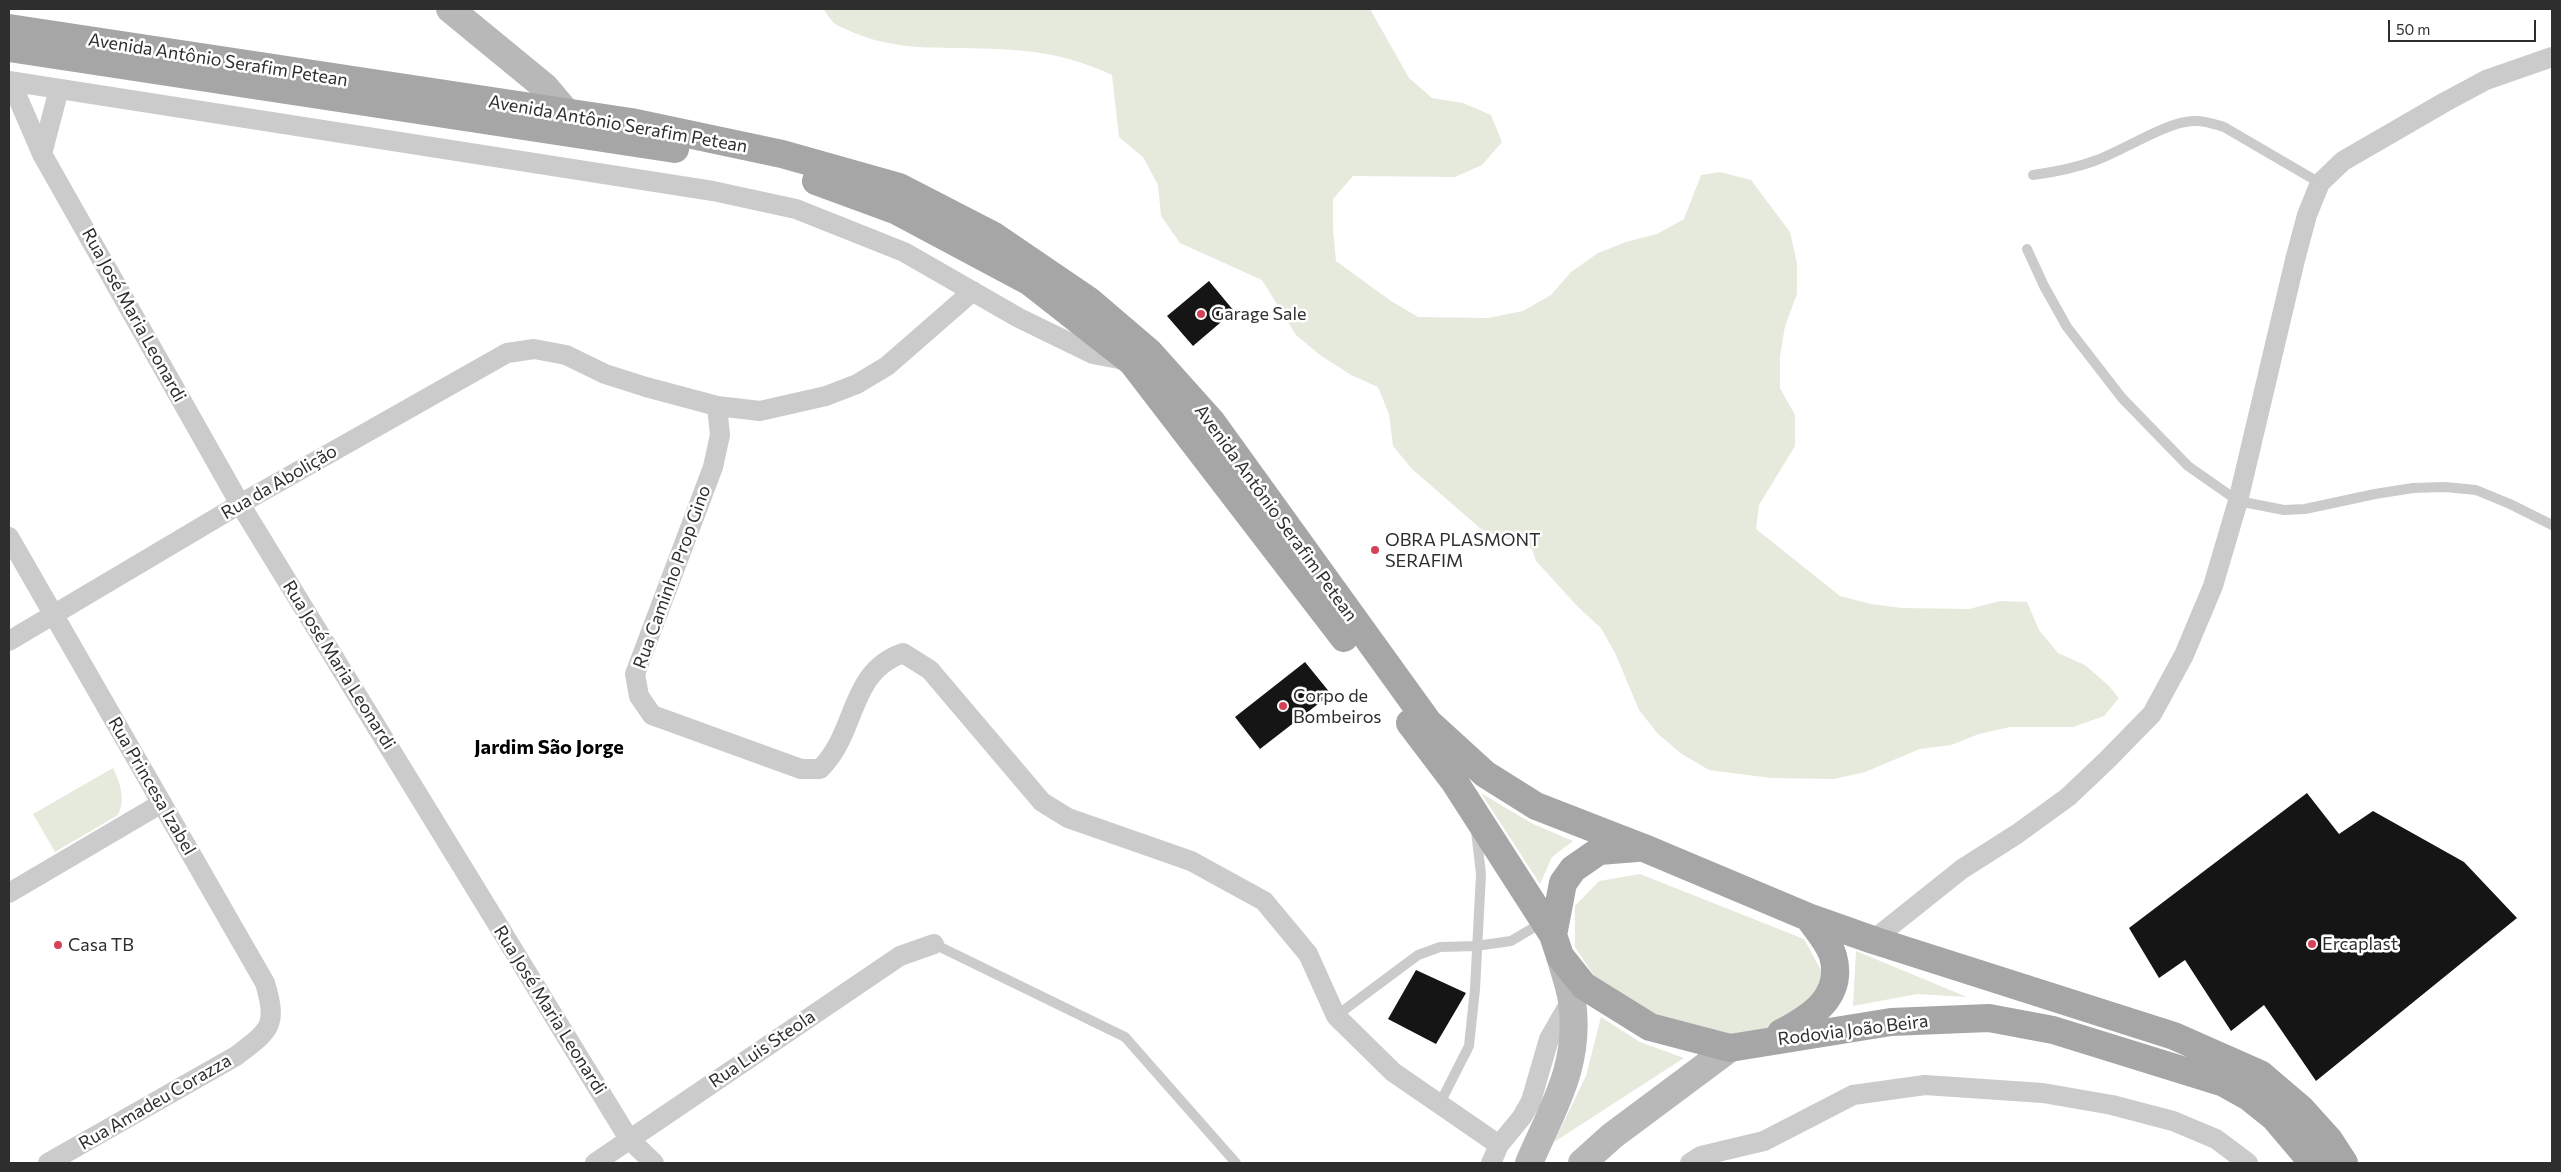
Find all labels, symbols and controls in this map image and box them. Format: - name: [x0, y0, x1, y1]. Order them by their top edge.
- scale bar: [2391, 10, 2538, 42]
- text: 50 m: [2396, 20, 2430, 38]
- street label: Avenida Antônio Serafim Petean: [87, 29, 349, 91]
- street label: Avenida Antônio Serafim Petean: [487, 91, 749, 157]
- street label: Rua José Maria Leonardi: [77, 224, 191, 406]
- place label: Garage Sale: [1211, 303, 1307, 325]
- marker: Garage Sale: [1195, 308, 1207, 320]
- street label: Avenida Antônio Serafim Petean: [1190, 401, 1362, 625]
- street label: Rua da Abolição: [217, 440, 341, 524]
- street label: Rua Caminho Prop Gino: [629, 482, 715, 672]
- place label: OBRA PLASMONT SERAFIM: [1385, 529, 1541, 572]
- marker: OBRA PLASMONT SERAFIM: [1369, 544, 1381, 556]
- street label: Rua José Maria Leonardi: [278, 577, 400, 753]
- place label: Corpo de Bombeiros: [1293, 685, 1381, 728]
- marker: Corpo de Bombeiros: [1277, 700, 1289, 712]
- street label: Rua Princesa Izabel: [104, 713, 200, 859]
- district label: Jardim São Jorge: [474, 735, 624, 759]
- street label: Rua José Maria Leonardi: [489, 922, 611, 1098]
- place label: Ercaplast: [2322, 933, 2398, 955]
- place label: Casa TB: [68, 934, 134, 956]
- marker: Ercaplast: [2306, 938, 2318, 950]
- marker: Casa TB: [52, 939, 64, 951]
- street label: Rua Luis Steola: [705, 1006, 819, 1092]
- street label: Rodovia João Beira: [1777, 1010, 1929, 1050]
- street label: Rua Amadeu Corazza: [75, 1049, 235, 1155]

